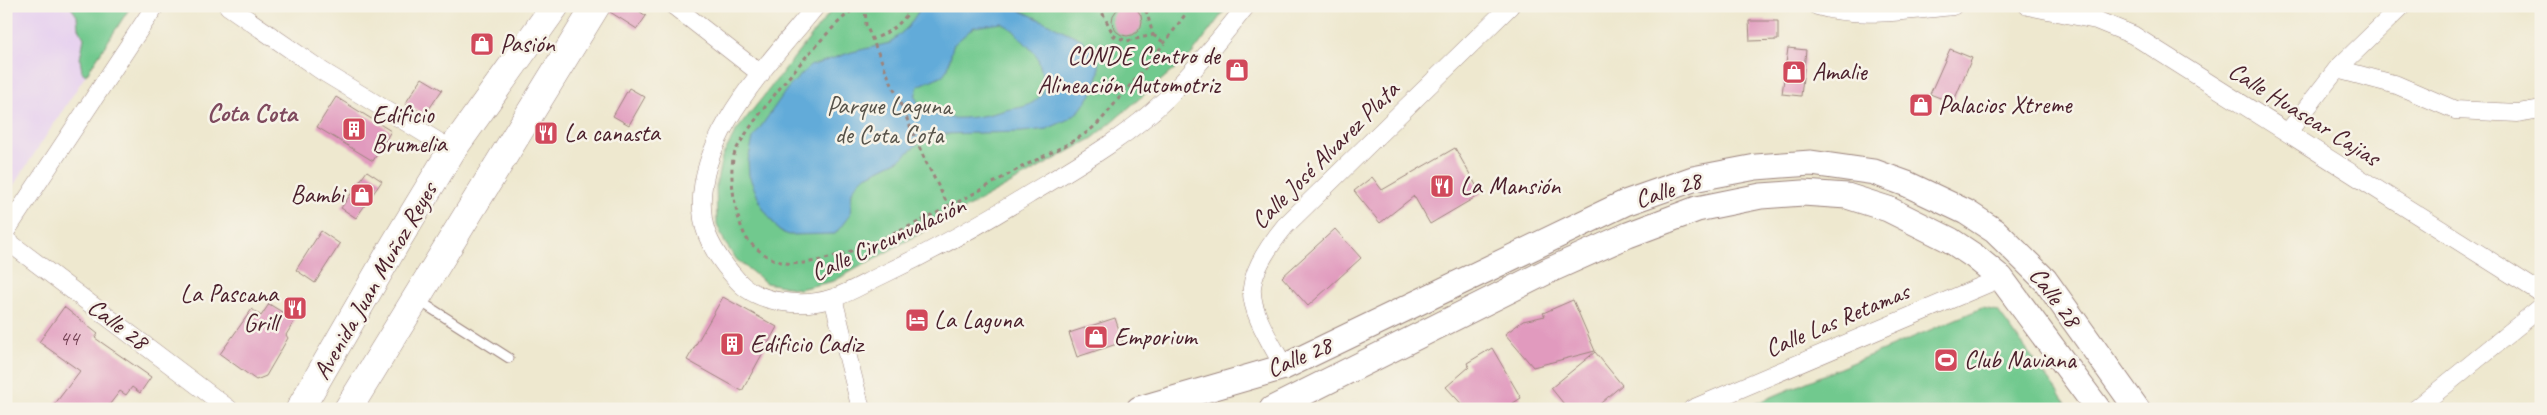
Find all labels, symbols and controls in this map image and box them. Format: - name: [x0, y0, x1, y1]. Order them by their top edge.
- place label: Pasión: [500, 28, 556, 60]
- shop icon: Pasión: [469, 31, 495, 57]
- place label: CONDE Centro de Alineación Automotriz: [1037, 40, 1222, 101]
- street label: Calle Huascar Cajias: [2222, 55, 2388, 175]
- place label: Amalie: [1812, 56, 1868, 88]
- shop icon: CONDE Centro de Alineación Automotriz: [1224, 57, 1250, 83]
- shop icon: Amalie: [1781, 59, 1807, 85]
- street label: Calle José Alvarez Plata: [1244, 73, 1407, 236]
- place label: Palacios Xtreme: [1938, 89, 2073, 121]
- park label: Parque Laguna de Cota Cota: [827, 90, 954, 151]
- shop icon: Palacios Xtreme: [1908, 92, 1934, 118]
- district label: Cota Cota: [207, 96, 299, 129]
- place label: Edificio Brumelia: [372, 99, 449, 160]
- building icon: Edificio Brumelia: [341, 116, 367, 142]
- place label: La canasta: [564, 117, 662, 149]
- restaurant icon: La canasta: [533, 120, 559, 146]
- street label: Calle 28: [1631, 163, 1708, 216]
- place label: La Mansión: [1460, 170, 1561, 202]
- restaurant icon: La Mansión: [1429, 173, 1455, 199]
- street label: Avenida Juan Muñoz Reyes: [306, 175, 446, 385]
- place label: Bambi: [291, 179, 347, 211]
- shop icon: Bambi: [349, 182, 375, 208]
- street label: Calle Circunvalación: [806, 189, 971, 289]
- street label: Calle 28: [2022, 260, 2090, 336]
- street label: Calle Las Retamas: [1760, 274, 1916, 365]
- place label: La Pascana Grill: [180, 278, 283, 339]
- street label: Calle 28: [81, 291, 157, 359]
- restaurant icon: La Pascana Grill: [282, 295, 308, 321]
- place label: La Laguna: [934, 304, 1025, 336]
- hotel icon: La Laguna: [904, 307, 930, 333]
- place label: Emporium: [1114, 321, 1198, 353]
- house number: 44: [59, 324, 81, 352]
- shop icon: Emporium: [1083, 324, 1109, 350]
- place label: Edificio Cadiz: [750, 328, 866, 360]
- street label: Calle 28: [1262, 328, 1339, 385]
- building icon: Edificio Cadiz: [719, 331, 745, 357]
- place label: Club Naviana: [1964, 344, 2078, 376]
- sports icon: Club Naviana: [1933, 347, 1959, 373]

